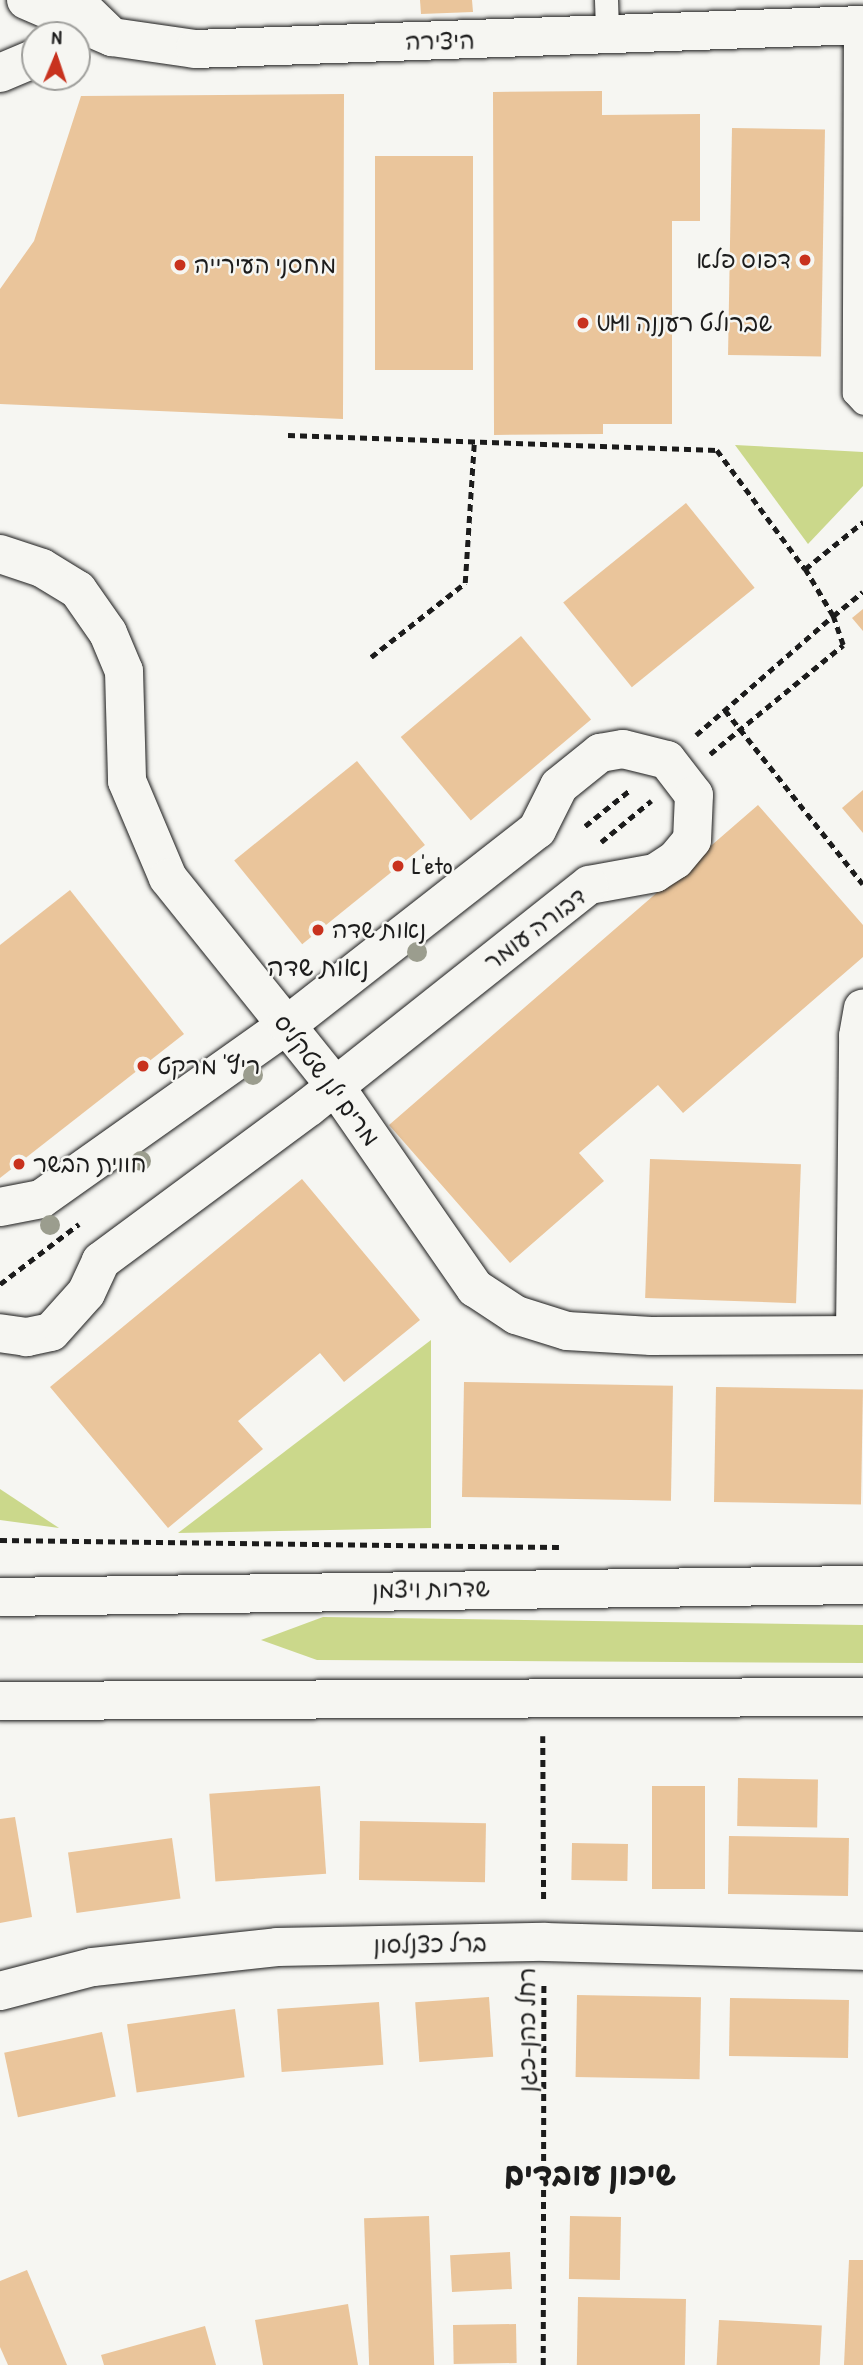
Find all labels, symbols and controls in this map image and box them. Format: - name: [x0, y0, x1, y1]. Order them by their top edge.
- north arrow: [21, 21, 91, 91]
- text: N: [51, 24, 62, 50]
- street label: היצירה: [405, 26, 475, 56]
- place label: דפוס פלא: [696, 246, 791, 274]
- place label: מחסני העירייה: [194, 251, 336, 279]
- marker: דפוס פלא: [797, 252, 813, 268]
- marker: מחסני העירייה: [172, 257, 188, 273]
- place label: UMI שברולט רעננה: [597, 309, 772, 337]
- marker: UMI שברולט רעננה: [575, 315, 591, 331]
- place label: L'eto: [412, 852, 452, 880]
- marker: L'eto: [390, 858, 406, 874]
- street label: דבורה עומר: [478, 881, 592, 977]
- place label: נאות שדה: [332, 916, 426, 944]
- marker: נאות שדה: [310, 922, 326, 938]
- district label: נאות שדה: [267, 951, 369, 983]
- street label: מרים ילן שטקליס: [268, 1008, 386, 1152]
- place label: ריץ' מרקט: [157, 1052, 260, 1080]
- marker: ריץ' מרקט: [135, 1058, 151, 1074]
- place label: חווית הבשר: [33, 1150, 147, 1178]
- marker: חווית הבשר: [11, 1156, 27, 1172]
- street label: שדרות ויצמן: [372, 1574, 490, 1604]
- street label: ברל כצנלסון: [373, 1929, 487, 1959]
- street label: רחל כהן-כגן: [513, 1967, 541, 2093]
- district label: שיכון עובדים: [504, 2155, 676, 2193]

